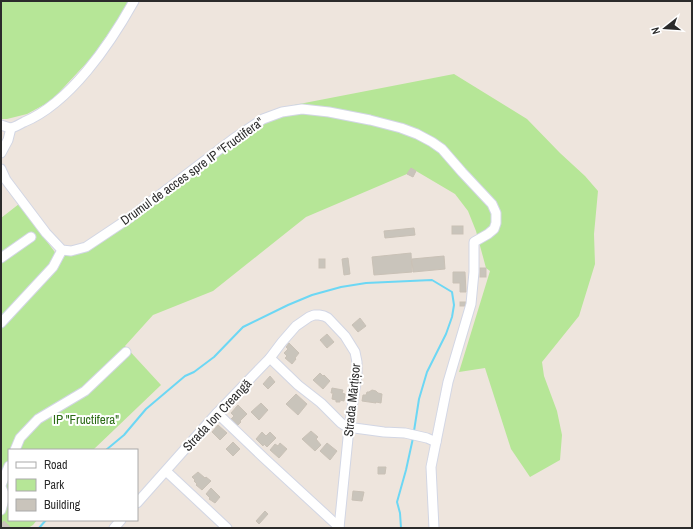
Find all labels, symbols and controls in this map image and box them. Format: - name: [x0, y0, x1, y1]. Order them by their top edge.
- north arrow: [645, 8, 685, 48]
- text: N: [648, 26, 663, 36]
- street label: Drumul de acces spre IP "Fructifera": [117, 113, 267, 229]
- street label: Strada Mărțișor: [340, 362, 364, 437]
- street label: Strada Ion Creangă: [179, 375, 255, 455]
- park label: IP "Fructifera": [53, 411, 119, 428]
- legend: [8, 449, 138, 521]
- text: Road: [44, 457, 68, 473]
- text: Park: [44, 477, 64, 493]
- text: Building: [44, 497, 81, 513]

